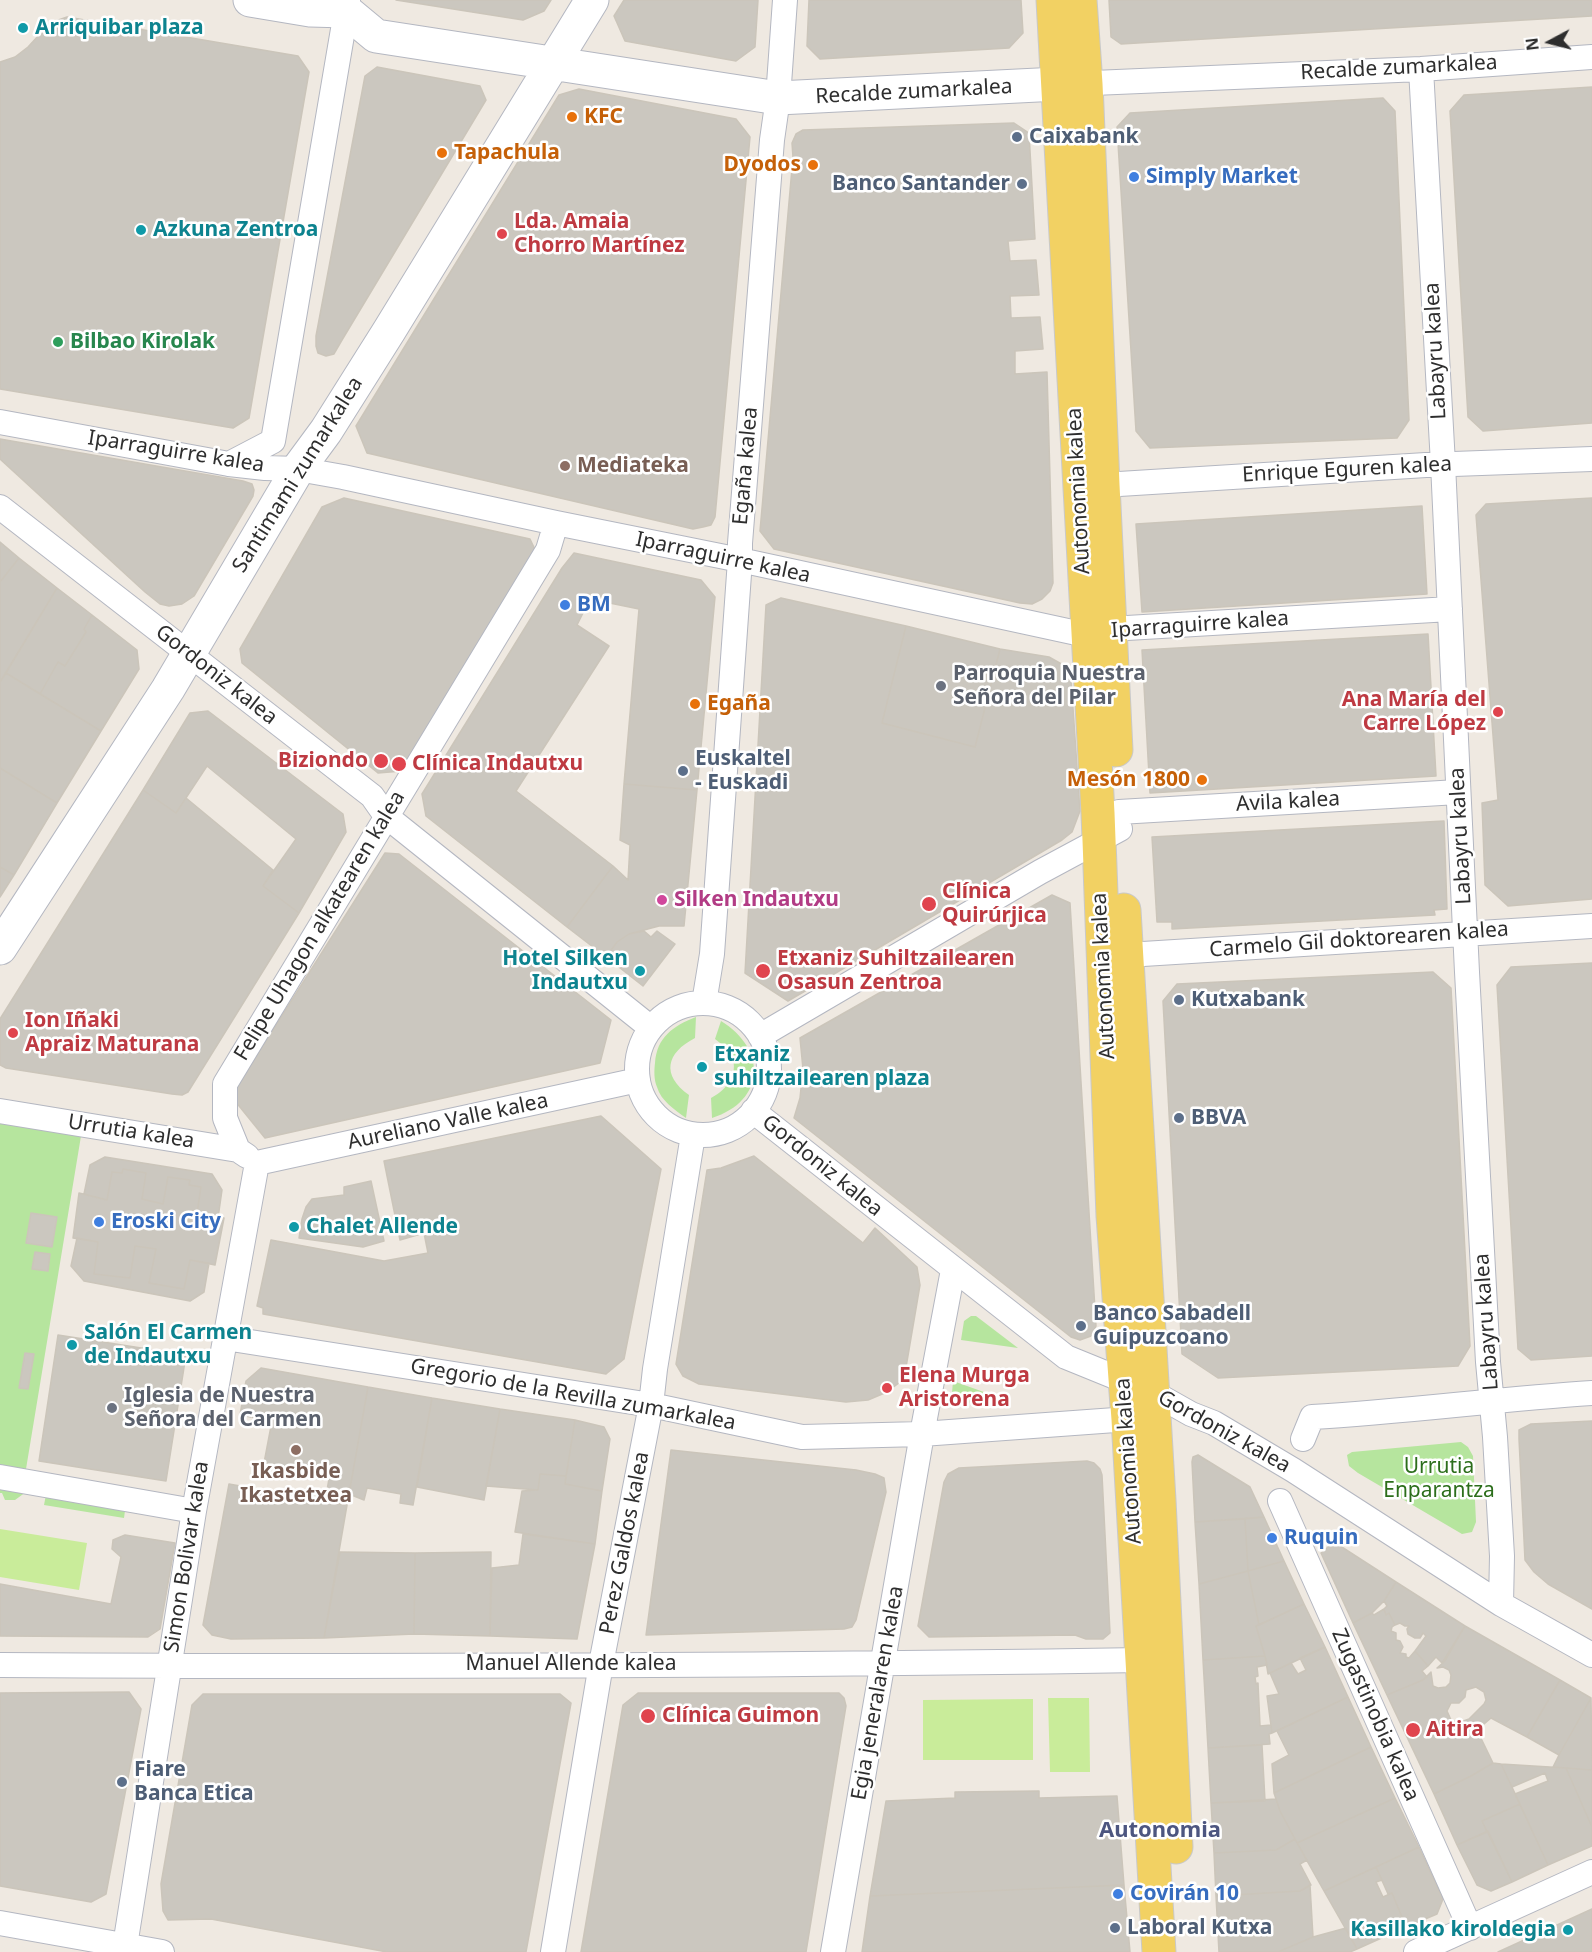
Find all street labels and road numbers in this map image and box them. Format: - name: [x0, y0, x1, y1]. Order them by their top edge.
- street label: Recalde zumarkalea: [1300, 50, 1498, 86]
- street label: Recalde zumarkalea: [815, 74, 1013, 110]
- street label: Labayru kalea: [1420, 282, 1452, 420]
- street label: Santimami zumarkalea: [227, 372, 369, 578]
- street label: Egaña kalea: [728, 406, 764, 526]
- street label: Autonomia kalea: [1062, 407, 1096, 575]
- street label: Iparraguirre kalea: [86, 426, 266, 478]
- street label: Enrique Eguren kalea: [1241, 452, 1453, 488]
- street label: Iparraguirre kalea: [633, 527, 813, 589]
- street label: Iparraguirre kalea: [1110, 606, 1290, 644]
- street label: Gordoniz kalea: [150, 620, 282, 730]
- street label: Labayru kalea: [1445, 767, 1477, 905]
- street label: Felipe Uhagon alkatearen kalea: [229, 787, 411, 1065]
- street label: Avila kalea: [1235, 787, 1341, 817]
- street label: Autonomia kalea: [1087, 892, 1121, 1060]
- street label: Carmelo Gil doktorearen kalea: [1209, 917, 1509, 963]
- street label: Aureliano Valle kalea: [345, 1088, 551, 1156]
- street label: Urrutia kalea: [66, 1110, 196, 1154]
- street label: Gordoniz kalea: [757, 1110, 887, 1222]
- street label: Labayru kalea: [1470, 1253, 1504, 1391]
- street label: Gregorio de la Revilla zumarkalea: [408, 1354, 738, 1436]
- street label: Autonomia kalea: [1111, 1377, 1147, 1545]
- street label: Gordoniz kalea: [1153, 1385, 1295, 1479]
- street label: Perez Galdos kalea: [595, 1450, 655, 1636]
- street label: Simon Bolivar kalea: [159, 1459, 215, 1655]
- street label: Egia jeneralaren kalea: [847, 1584, 909, 1802]
- street label: Zugastinobia kalea: [1326, 1625, 1424, 1805]
- street label: Manuel Allende kalea: [466, 1651, 676, 1677]

